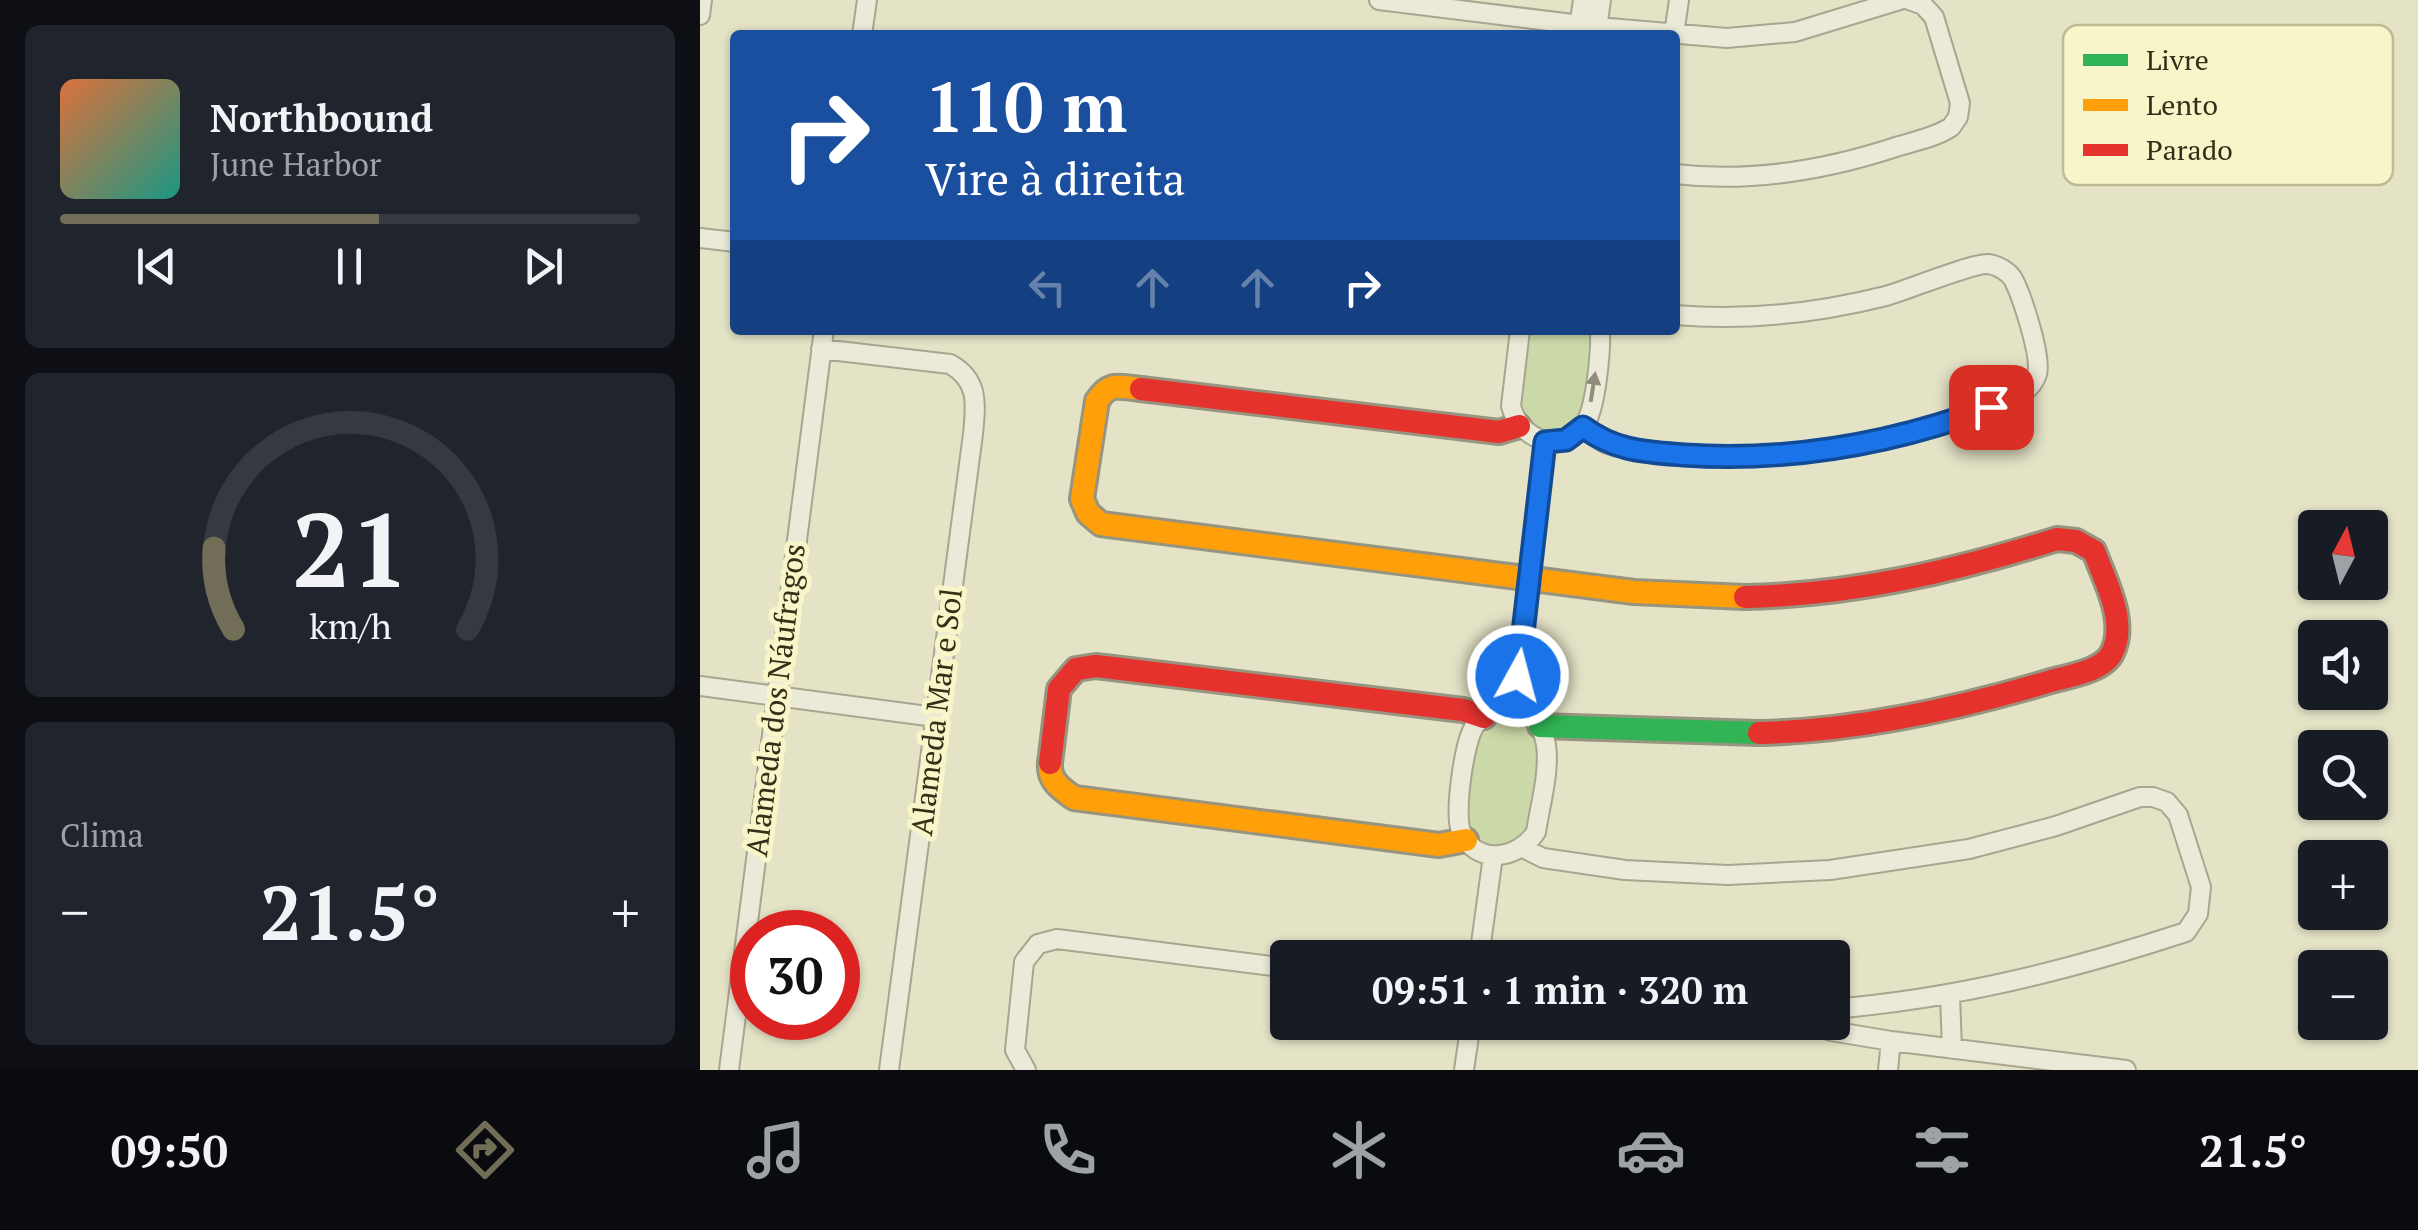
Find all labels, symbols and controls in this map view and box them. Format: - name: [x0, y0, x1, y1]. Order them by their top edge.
- legend: [2063, 25, 2393, 185]
- text: Livre: [2146, 41, 2209, 78]
- text: 110 m: [925, 59, 1127, 152]
- icon: right: [760, 70, 890, 200]
- text: Lento: [2146, 86, 2218, 123]
- text: Northbound: [210, 93, 433, 143]
- text: Parado: [2146, 131, 2233, 168]
- text: June Harbor: [210, 143, 381, 185]
- text: Vire à direita: [925, 148, 1185, 208]
- icon: previous: [129, 239, 184, 294]
- icon: pause: [322, 239, 377, 294]
- icon: next: [516, 239, 571, 294]
- icon: left: [1020, 260, 1075, 315]
- icon: ahead: [1125, 260, 1180, 315]
- icon: ahead: [1230, 260, 1285, 315]
- icon: right: [1335, 260, 1390, 315]
- pin: [1949, 365, 2034, 450]
- one-way arrow: [1586, 370, 1602, 402]
- icon: arrive: [1964, 380, 2019, 435]
- text: 21: [291, 479, 409, 617]
- north arrow: [2298, 510, 2388, 600]
- map controls: [2298, 510, 2388, 1040]
- street label: Alameda dos Náufragos: [736, 541, 814, 859]
- street label: Alameda Mar e Sol: [901, 586, 971, 838]
- text: km/h: [309, 602, 391, 649]
- button: sound: [2298, 620, 2388, 710]
- position arrow: [1466, 624, 1570, 728]
- button: search: [2298, 730, 2388, 820]
- text: Clima: [60, 814, 144, 856]
- button: +: [2298, 840, 2388, 930]
- text: 21.5°: [260, 862, 440, 961]
- text: −: [60, 875, 89, 948]
- text: +: [611, 875, 640, 948]
- speed limit sign: 30: [730, 910, 860, 1040]
- button: −: [2298, 950, 2388, 1040]
- text: 09:51 · 1 min · 320 m: [1372, 965, 1748, 1015]
- icon: directions: [450, 1115, 520, 1185]
- icon: music: [741, 1115, 811, 1185]
- icon: phone: [1033, 1115, 1103, 1185]
- icon: climate: [1324, 1115, 1394, 1185]
- icon: car: [1616, 1115, 1686, 1185]
- icon: filters: [1907, 1115, 1977, 1185]
- text: 09:50: [111, 1120, 228, 1180]
- text: 21.5°: [2199, 1120, 2307, 1180]

